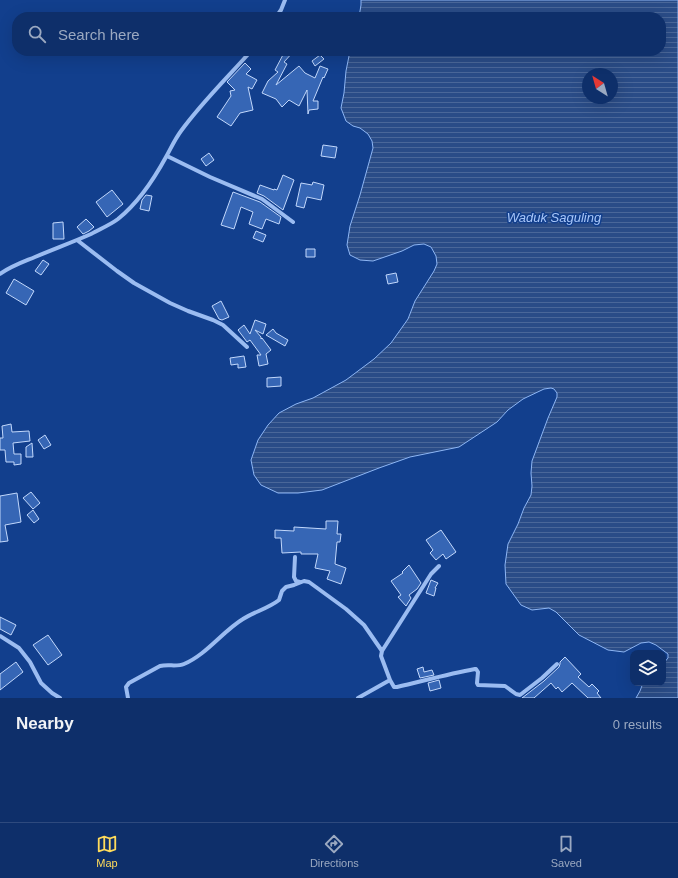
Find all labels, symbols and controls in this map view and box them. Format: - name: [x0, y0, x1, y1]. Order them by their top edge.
- search box: [12, 12, 666, 56]
- icon: search: [26, 23, 48, 45]
- text: Search here: [58, 26, 140, 43]
- north arrow: [582, 68, 618, 104]
- water label: Waduk Saguling: [507, 210, 602, 225]
- map controls: [630, 650, 666, 686]
- button: layers: [630, 650, 666, 686]
- text: Nearby: [16, 714, 74, 733]
- text: 0 results: [613, 717, 662, 732]
- tab: Map: [96, 833, 118, 869]
- tab: Directions: [310, 833, 359, 869]
- tab: Saved: [551, 833, 582, 869]

